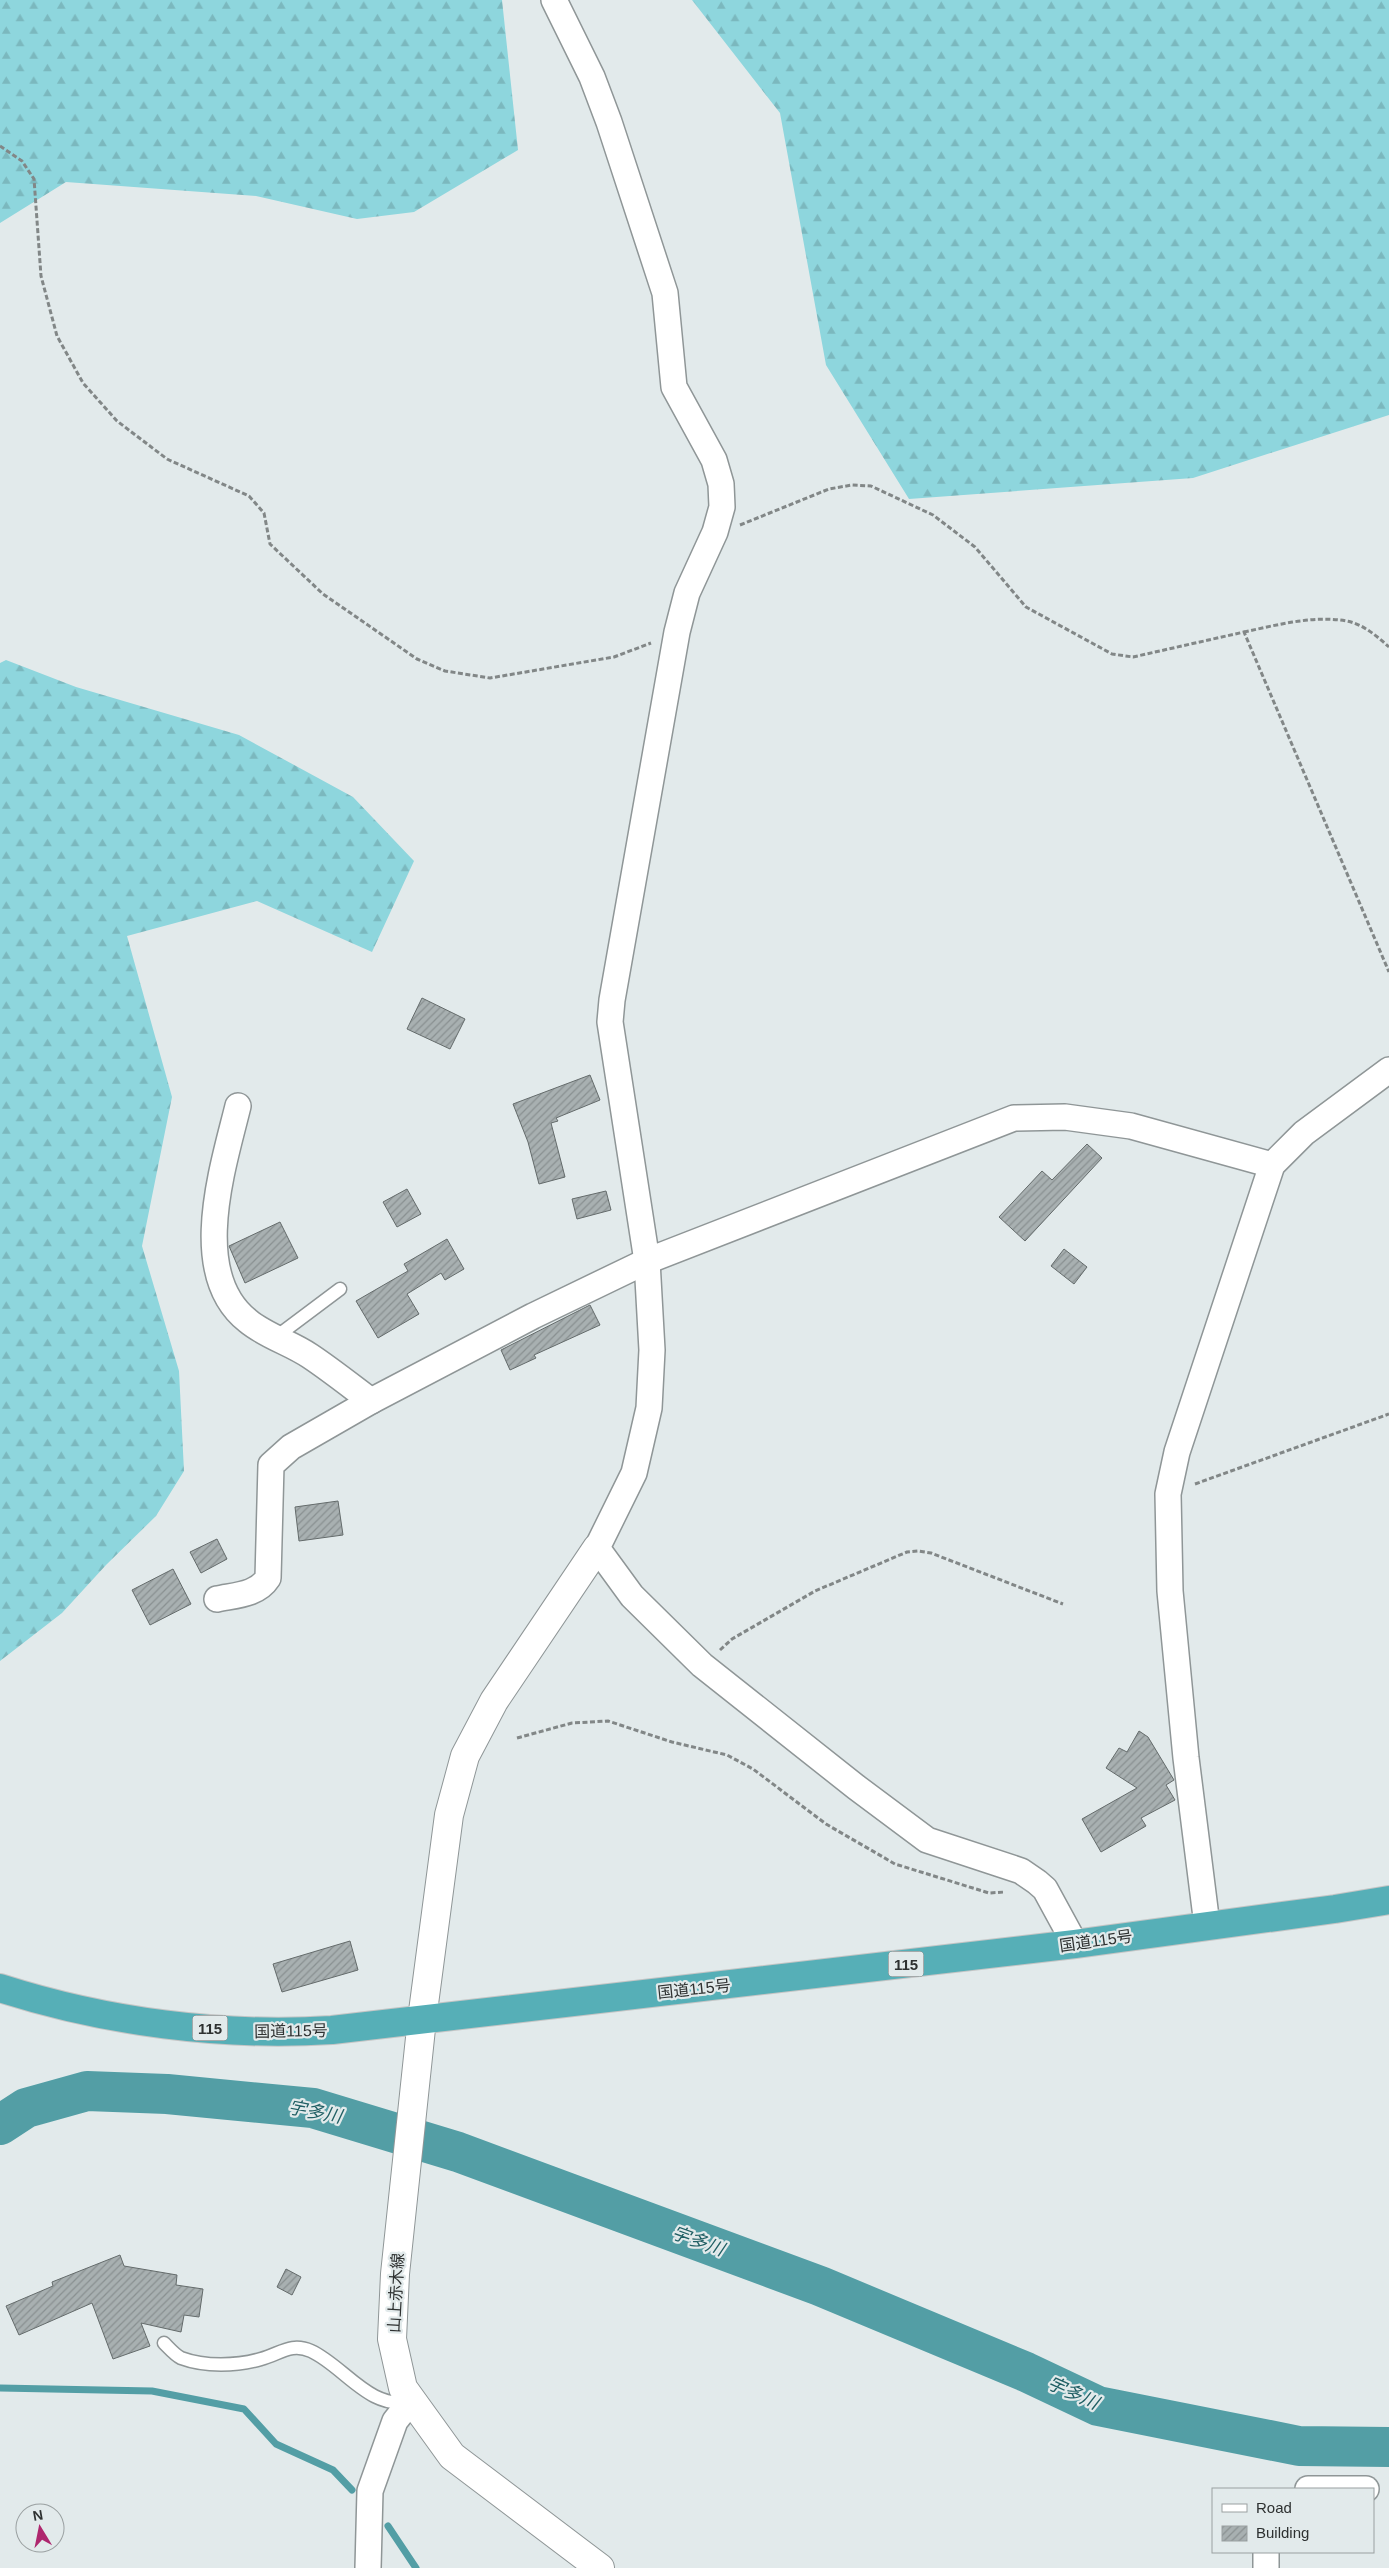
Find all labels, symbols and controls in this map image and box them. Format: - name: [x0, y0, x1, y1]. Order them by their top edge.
- street label: 国道115号: [1058, 1927, 1134, 1955]
- road number: 115: [888, 1952, 924, 1976]
- street label: 国道115号: [657, 1977, 731, 2001]
- road number: 115: [192, 2016, 228, 2040]
- street label: 国道115号: [254, 2022, 328, 2040]
- water label: 宇多川: [287, 2097, 345, 2127]
- water label: 宇多川: [669, 2222, 729, 2260]
- street label: 山上赤木線: [385, 2253, 407, 2333]
- water label: 宇多川: [1044, 2373, 1104, 2414]
- legend: [1212, 2488, 1374, 2553]
- text: Road: [1256, 2499, 1292, 2516]
- north arrow: [15, 2503, 65, 2553]
- text: N: [31, 2506, 44, 2524]
- text: Building: [1256, 2524, 1309, 2541]

